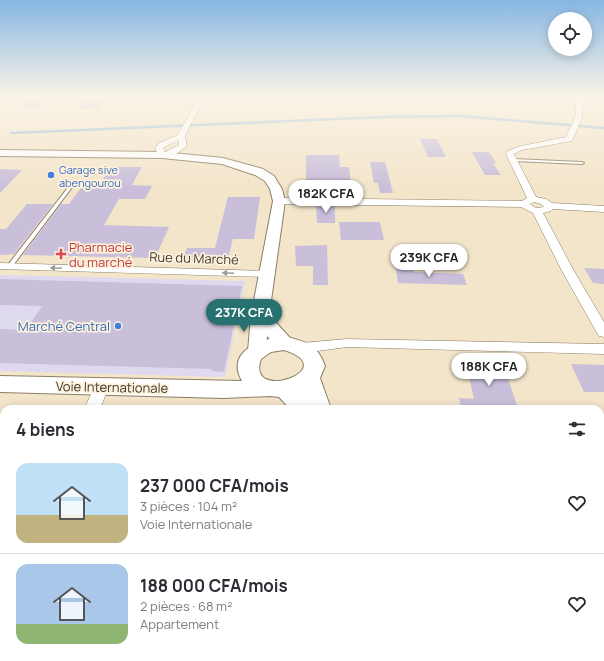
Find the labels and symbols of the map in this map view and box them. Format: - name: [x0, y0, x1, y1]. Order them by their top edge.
- place label: Garage sive abengourou: [59, 162, 121, 190]
- marker: Garage sive abengourou: [46, 170, 56, 180]
- pin: 182K CFA: [285, 180, 367, 214]
- place label: Pharmacie du marché: [69, 238, 133, 271]
- pin: 239K CFA: [388, 244, 470, 278]
- street label: Rue du Marché: [149, 247, 239, 269]
- marker: Pharmacie du marché: [56, 249, 66, 259]
- one-way arrow: [49, 265, 62, 271]
- one-way arrow: [221, 270, 234, 276]
- pin: 237K CFA: [203, 299, 285, 333]
- place label: Marché Central: [18, 317, 110, 335]
- marker: Marché Central: [113, 321, 123, 331]
- pin: 188K CFA: [448, 353, 530, 387]
- street label: Voie Internationale: [56, 377, 169, 397]

